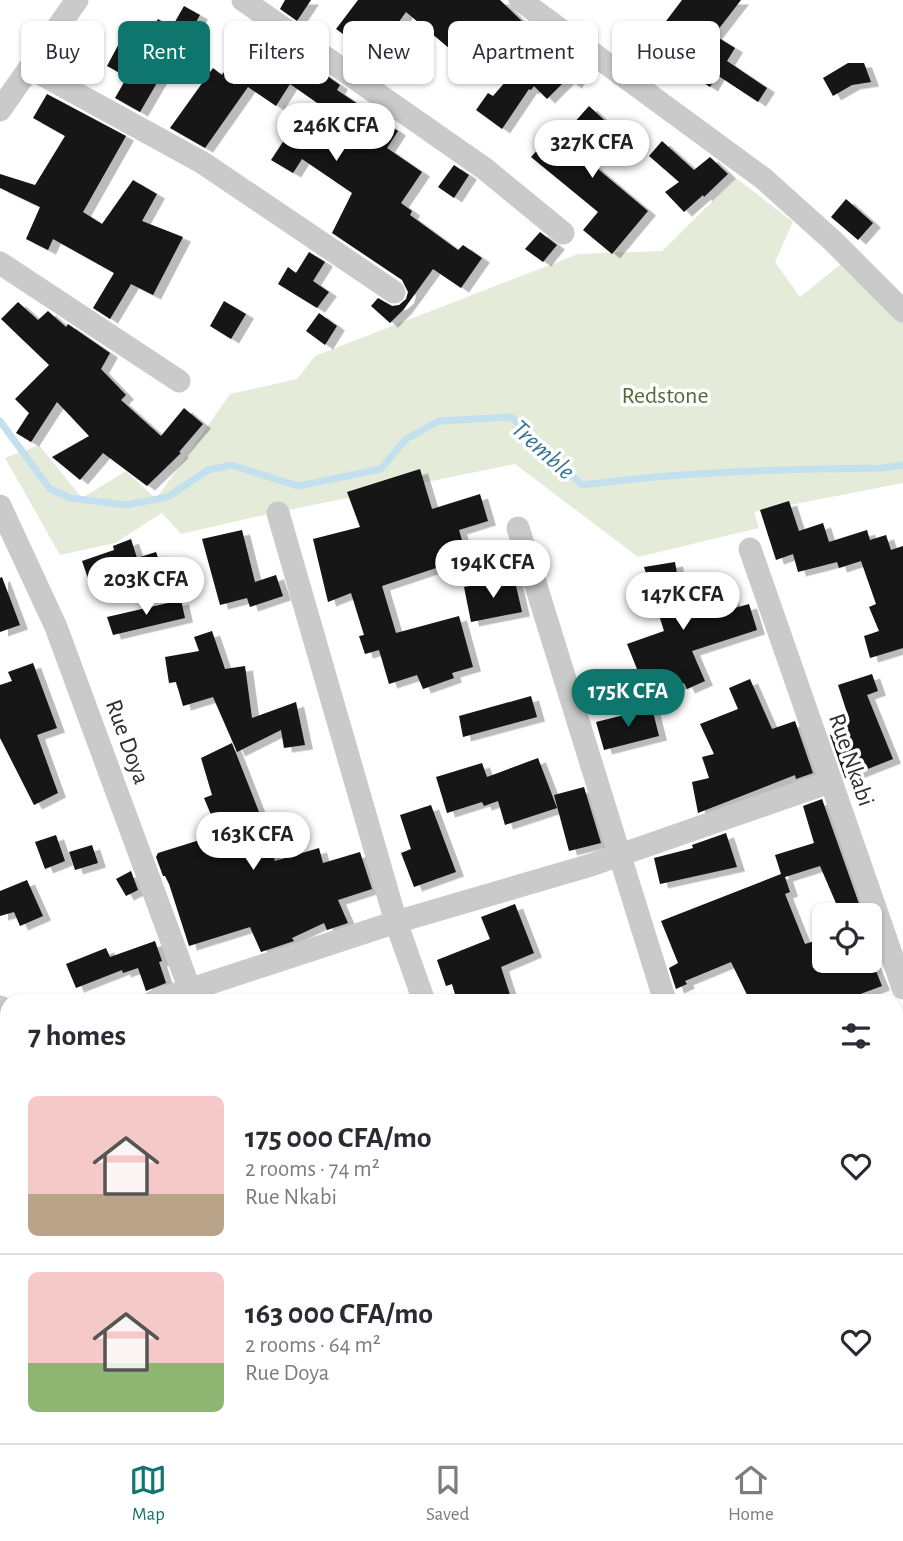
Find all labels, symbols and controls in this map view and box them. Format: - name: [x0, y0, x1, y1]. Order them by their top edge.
- chip: Buy: [21, 21, 104, 84]
- chip: Rent: [118, 21, 210, 84]
- chip: Filters: [224, 21, 329, 84]
- chip: New: [343, 21, 434, 84]
- chip: Apartment: [448, 21, 598, 84]
- chip: House: [612, 21, 720, 84]
- pin: 246K CFA: [264, 104, 408, 163]
- text: 246K CFA: [293, 114, 379, 137]
- pin: 327K CFA: [520, 120, 664, 180]
- text: 327K CFA: [550, 131, 634, 154]
- park label: Redstone: [621, 384, 709, 408]
- water label: Tremble: [506, 415, 580, 485]
- pin: 194K CFA: [421, 540, 565, 600]
- text: 194K CFA: [451, 551, 535, 574]
- pin: 203K CFA: [74, 558, 218, 617]
- text: 203K CFA: [103, 568, 189, 591]
- pin: 147K CFA: [611, 572, 755, 632]
- text: 147K CFA: [642, 583, 724, 606]
- pin: 175K CFA: [556, 670, 700, 729]
- text: 175K CFA: [588, 680, 668, 703]
- street label: Rue Doya: [101, 697, 153, 787]
- street label: Rue Nkabi: [824, 711, 878, 809]
- pin: 163K CFA: [181, 812, 325, 872]
- text: 163K CFA: [212, 823, 294, 846]
- map controls: [812, 903, 882, 973]
- button: locate: [812, 903, 882, 973]
- icon: filters: [837, 1017, 875, 1055]
- text: 7 homes: [28, 1021, 126, 1051]
- text: 175 000 CFA/mo: [245, 1123, 432, 1153]
- icon: home: [84, 1124, 168, 1208]
- icon: heart: [837, 1147, 875, 1185]
- text: 2 rooms · 74 m²: [245, 1158, 380, 1181]
- text: Rue Nkabi: [245, 1186, 337, 1209]
- text: 163 000 CFA/mo: [245, 1299, 433, 1329]
- icon: home: [84, 1300, 168, 1384]
- icon: heart: [837, 1323, 875, 1361]
- text: 2 rooms · 64 m²: [245, 1334, 381, 1357]
- text: Rue Doya: [245, 1362, 329, 1385]
- tab: Map: [129, 1461, 167, 1526]
- tab: Saved: [426, 1461, 469, 1526]
- tab: Home: [728, 1461, 774, 1526]

